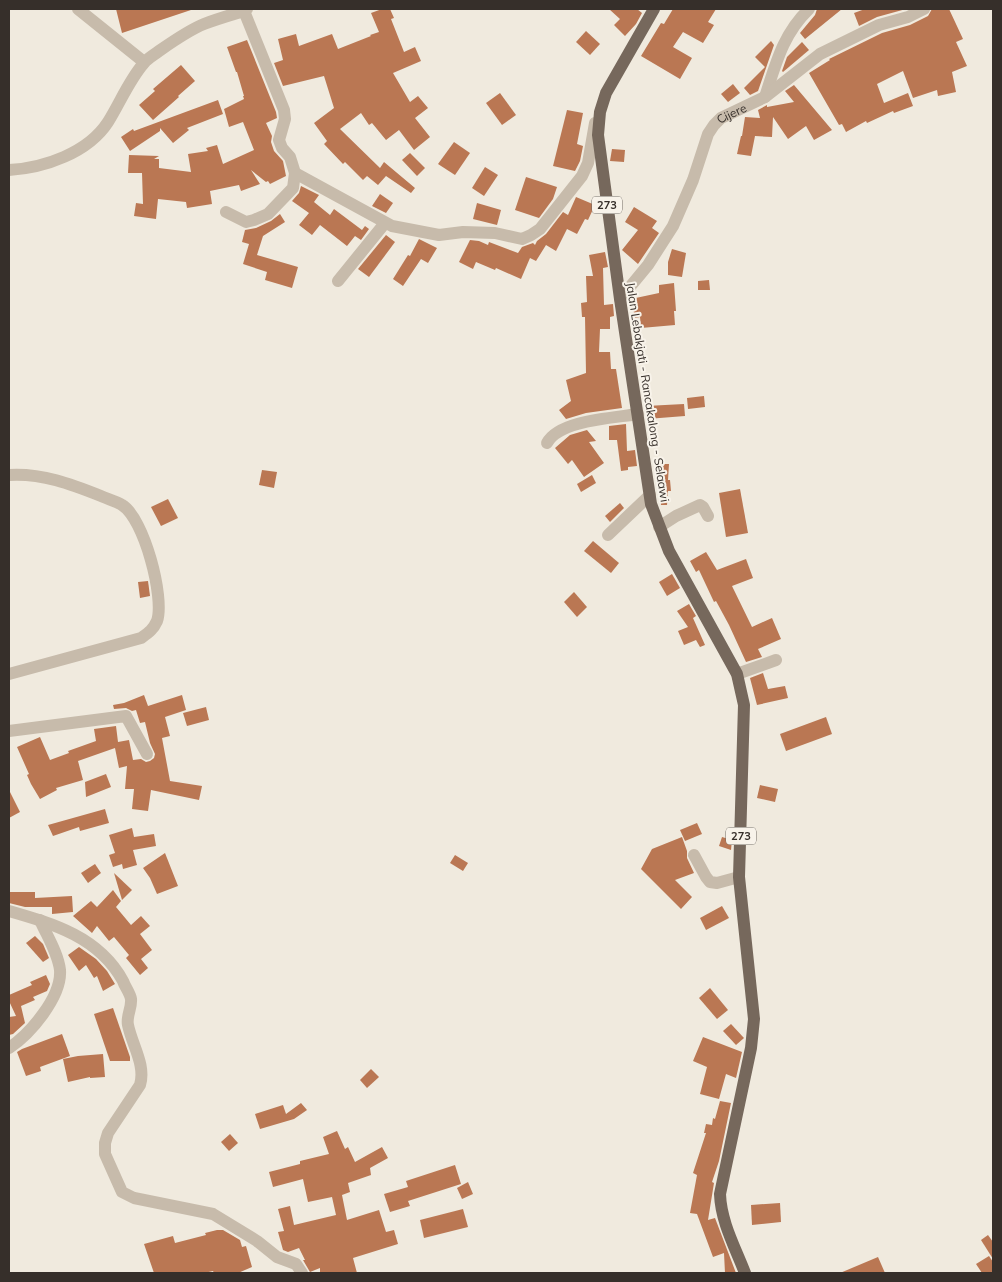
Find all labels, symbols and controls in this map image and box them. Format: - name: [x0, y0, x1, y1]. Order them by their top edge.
- street label: Cijere: [713, 100, 749, 126]
- road number: 273: [592, 196, 622, 214]
- street label: Jalan Lebakjati - Rancakalong - Selaawi: [623, 281, 673, 503]
- road number: 273: [726, 828, 756, 844]

